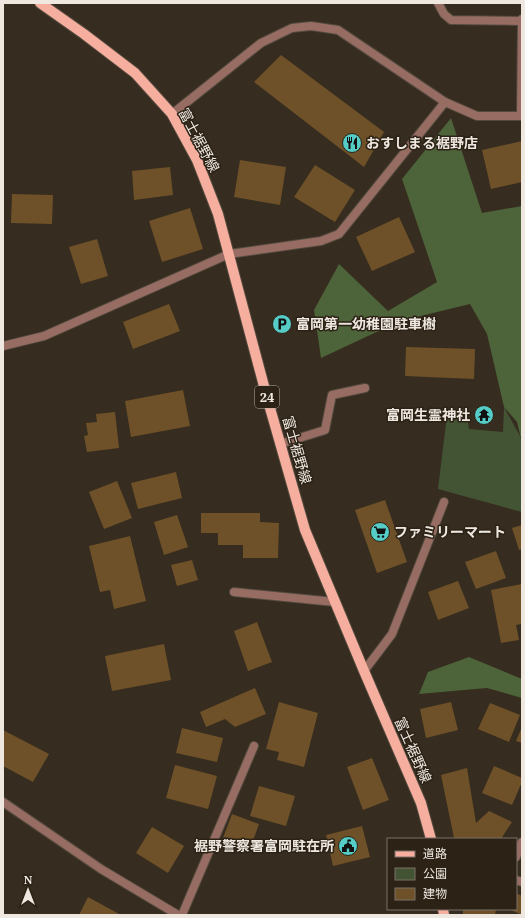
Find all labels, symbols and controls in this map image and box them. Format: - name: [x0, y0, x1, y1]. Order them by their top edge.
- street label: 富士裾野線: [175, 104, 224, 175]
- restaurant icon: おすしまる裾野店: [341, 132, 363, 154]
- place label: おすしまる裾野店: [366, 133, 478, 152]
- parking icon: 富岡第一幼稚園駐車樹: [271, 313, 293, 335]
- place label: 富岡第一幼稚園駐車樹: [296, 314, 436, 333]
- road number: 24: [255, 386, 279, 408]
- temple icon: 富岡生霊神社: [473, 404, 495, 426]
- place label: 富岡生霊神社: [386, 405, 470, 424]
- street label: 富士裾野線: [279, 414, 316, 486]
- supermarket icon: ファミリーマート: [369, 521, 391, 543]
- place label: ファミリーマート: [394, 522, 506, 541]
- street label: 富士裾野線: [391, 714, 436, 786]
- public building icon: 裾野警察署富岡駐在所: [337, 835, 359, 857]
- place label: 裾野警察署富岡駐在所: [194, 836, 334, 855]
- legend: [387, 838, 517, 910]
- text: 道路: [423, 845, 447, 862]
- text: 公園: [423, 865, 447, 882]
- north arrow: [8, 870, 48, 910]
- text: N: [24, 872, 33, 887]
- text: 建物: [423, 885, 447, 902]

